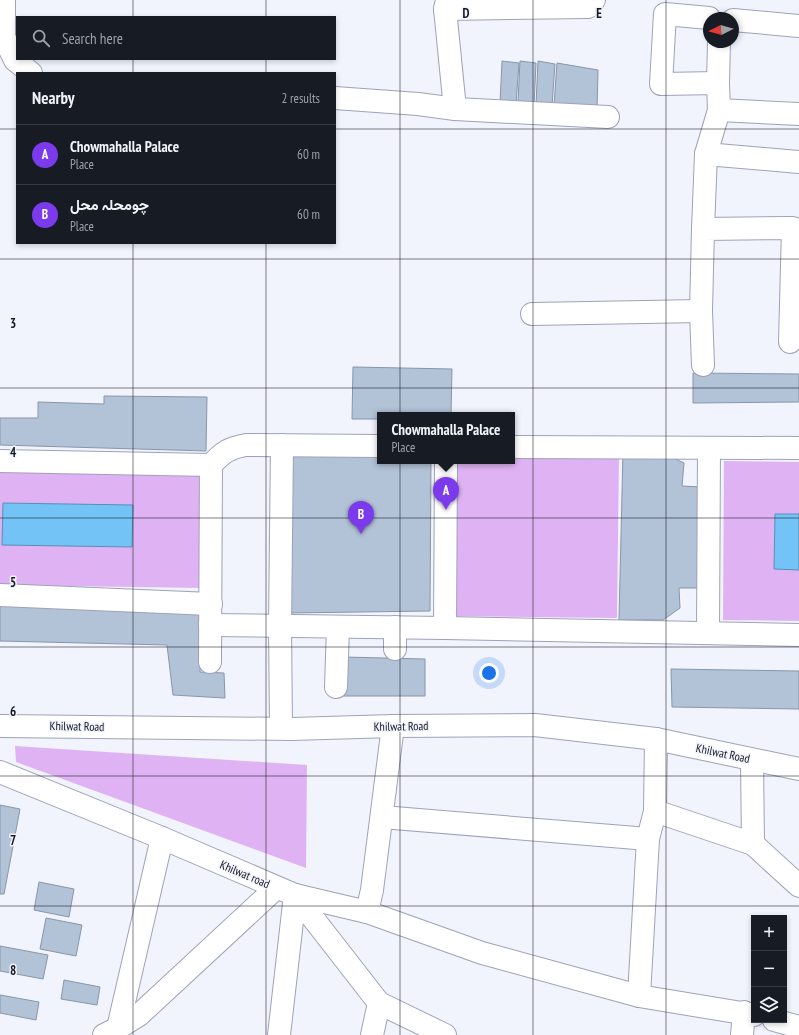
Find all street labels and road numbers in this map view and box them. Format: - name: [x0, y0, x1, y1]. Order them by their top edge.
- street label: Khilwat Road: [49, 718, 105, 734]
- street label: Khilwat Road: [373, 718, 429, 734]
- street label: Khilwat Road: [695, 740, 751, 766]
- street label: Khilwat road: [218, 857, 272, 891]

